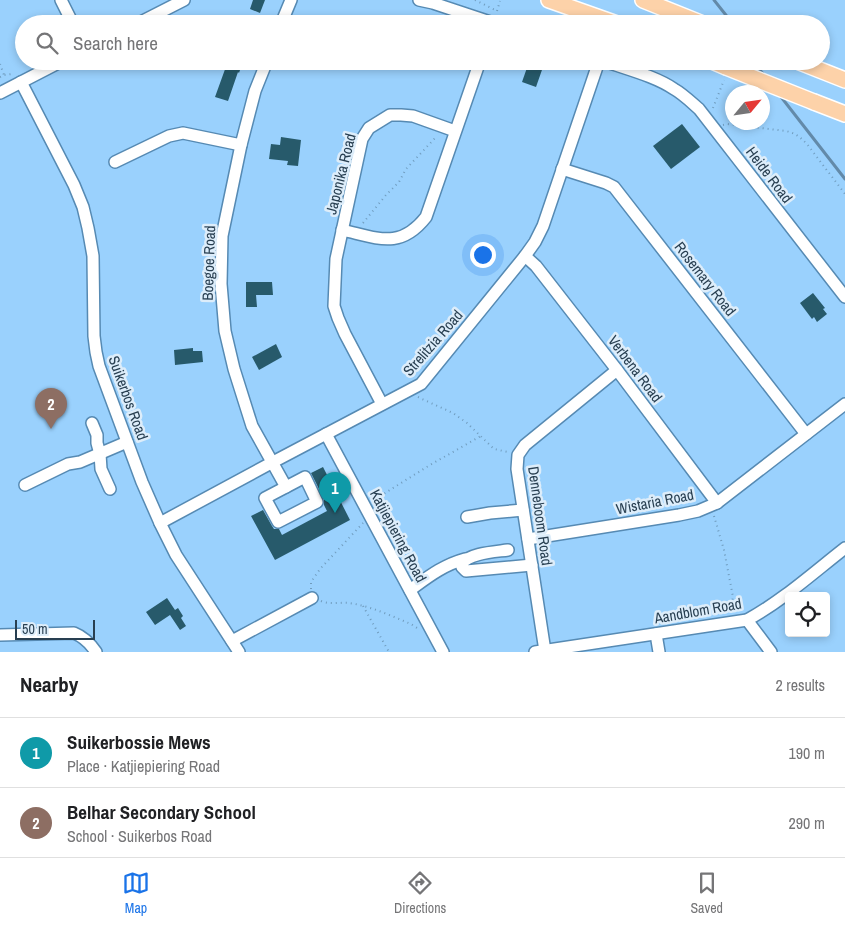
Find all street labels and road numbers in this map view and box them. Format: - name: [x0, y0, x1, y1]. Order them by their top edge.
- street label: Japonika Road: [320, 131, 361, 217]
- street label: Heide Road: [741, 142, 798, 207]
- street label: Boegoe Road: [197, 225, 220, 301]
- street label: Rosemary Road: [670, 237, 741, 320]
- street label: Strelitzia Road: [398, 305, 467, 380]
- street label: Verbena Road: [603, 331, 667, 406]
- street label: Suikerbos Road: [104, 353, 153, 443]
- street label: Denneboom Road: [523, 465, 558, 567]
- street label: Wistaria Road: [614, 484, 695, 519]
- street label: Katjiepiering Road: [365, 486, 432, 586]
- street label: Aandblom Road: [652, 593, 743, 629]

